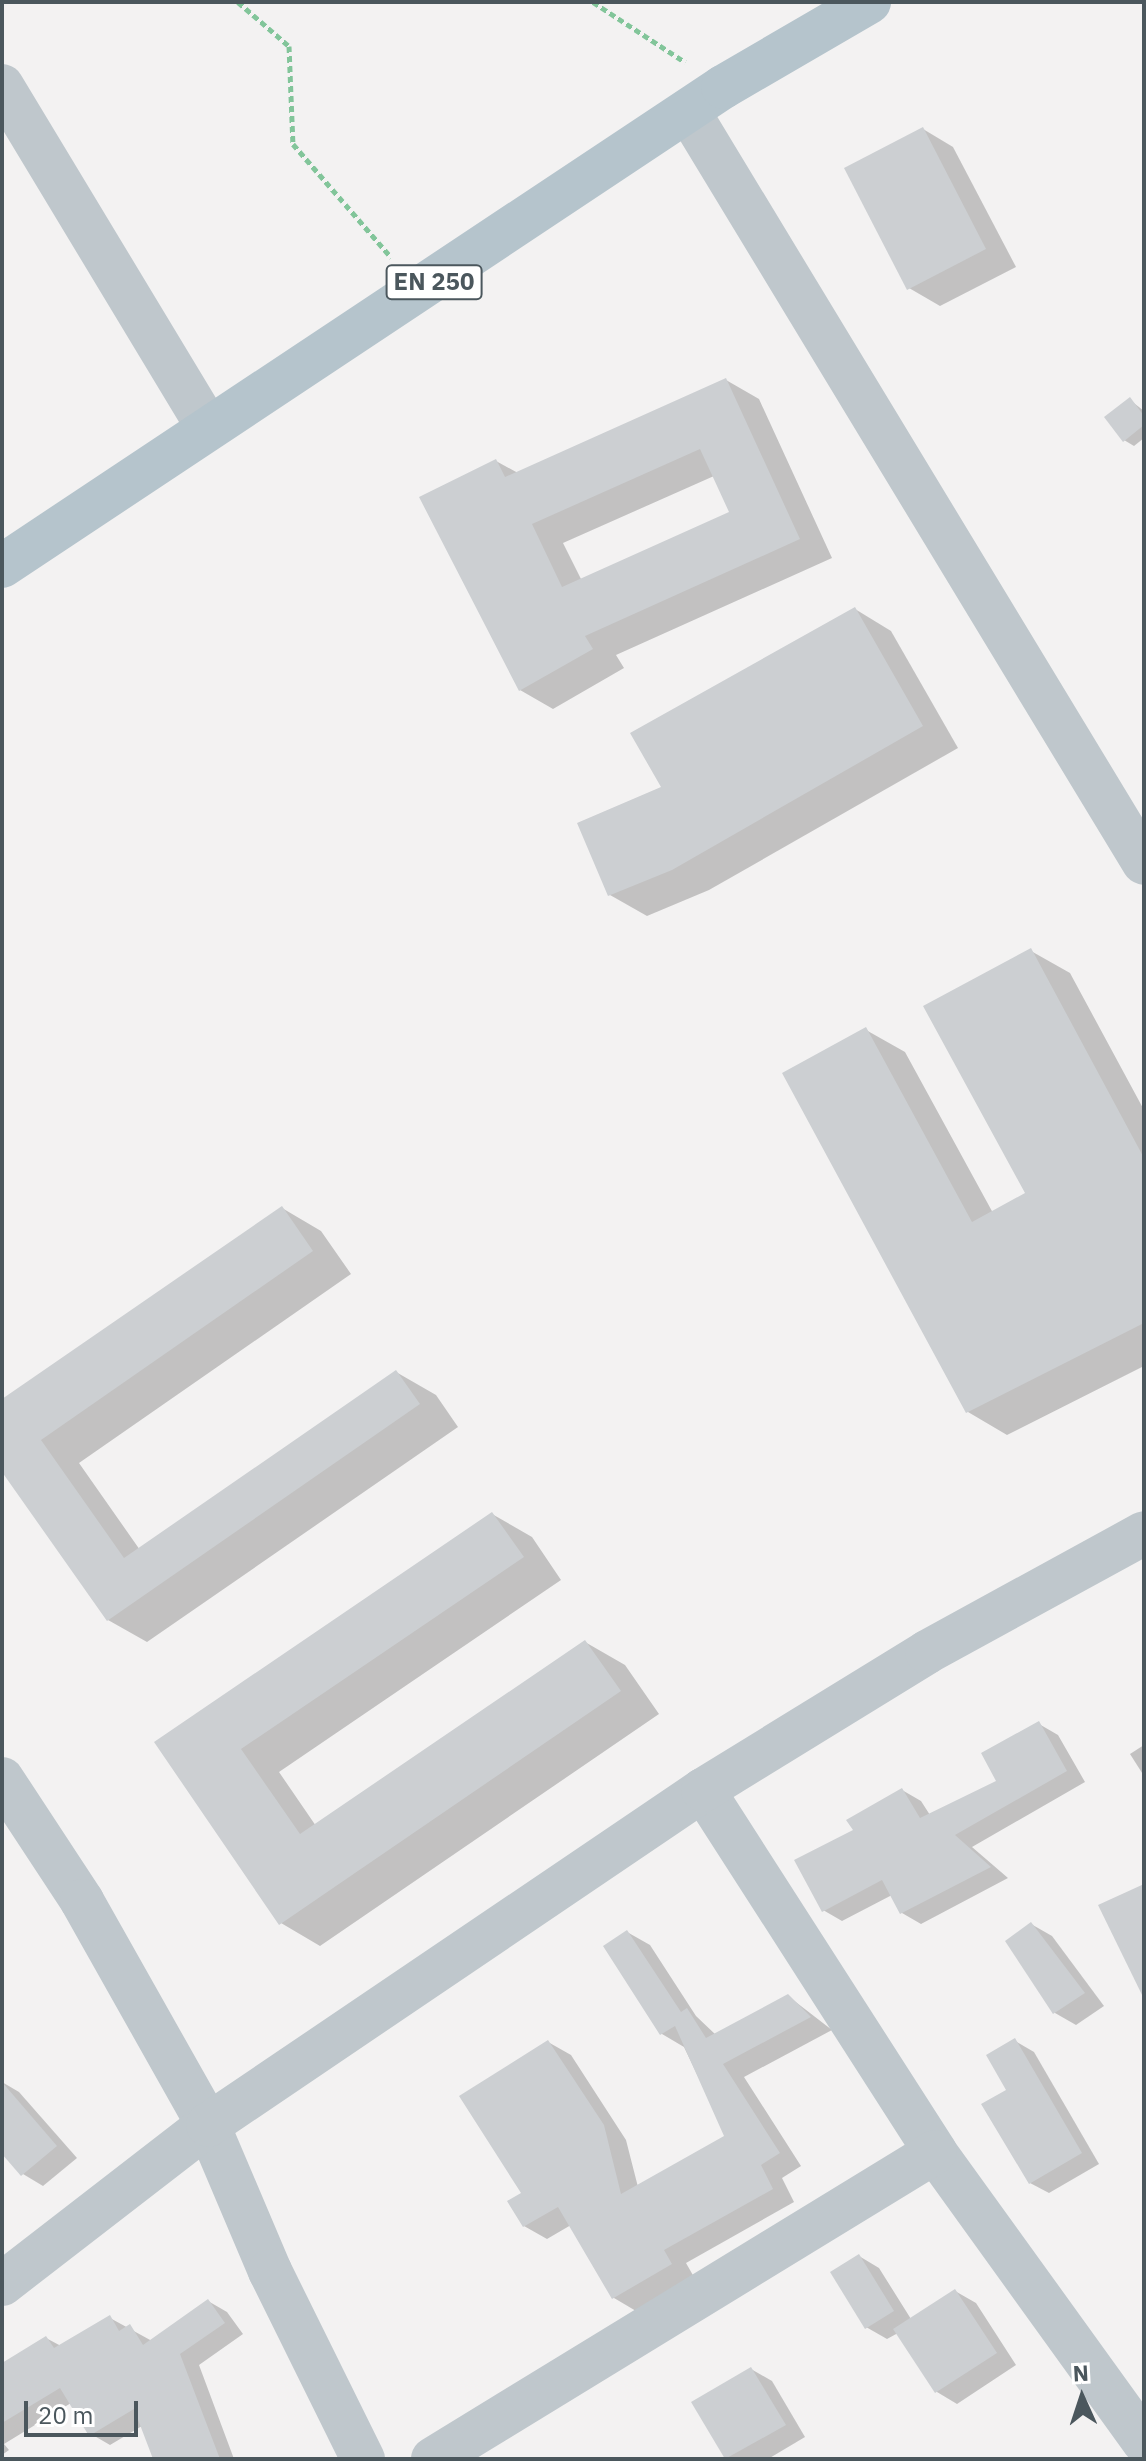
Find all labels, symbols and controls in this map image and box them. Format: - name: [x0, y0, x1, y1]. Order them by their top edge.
- road number: EN 250: [384, 262, 484, 302]
- north arrow: [1042, 2357, 1122, 2437]
- text: N: [1072, 2358, 1089, 2387]
- scale bar: [28, 2385, 142, 2435]
- text: 20 m: [38, 2399, 93, 2431]

